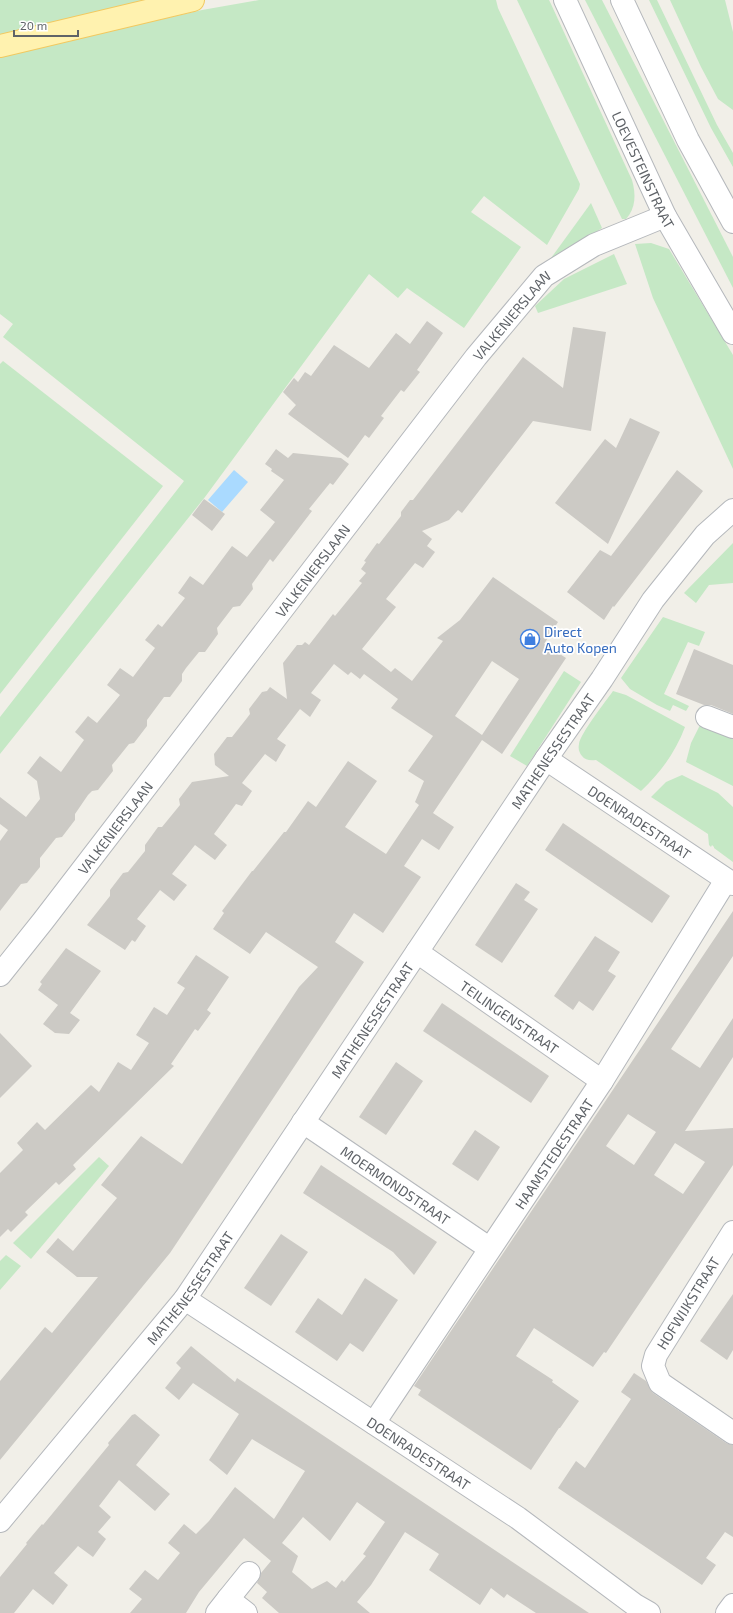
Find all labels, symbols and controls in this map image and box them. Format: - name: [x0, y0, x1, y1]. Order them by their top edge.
- scale bar: [14, 12, 78, 38]
- text: 20 m: [20, 18, 47, 32]
- street label: LOEVESTEINSTRAAT: [609, 108, 679, 231]
- street label: VALKENIERSLAAN: [469, 266, 553, 363]
- street label: VALKENIERSLAAN: [271, 521, 353, 620]
- place label: Direct Auto Kopen: [544, 623, 617, 656]
- shop icon: Direct Auto Kopen: [519, 628, 541, 650]
- street label: MATHENESSESTRAAT: [507, 690, 598, 812]
- street label: VALKENIERSLAAN: [74, 778, 156, 877]
- street label: DOENRADESTRAAT: [585, 781, 695, 862]
- street label: MATHENESSESTRAAT: [327, 958, 417, 1081]
- street label: TEILINGENSTRAAT: [457, 976, 562, 1057]
- street label: HAAMSTEDESTRAAT: [511, 1095, 597, 1212]
- street label: MOERMONDSTRAAT: [338, 1142, 454, 1228]
- street label: MATHENESSESTRAAT: [143, 1228, 237, 1348]
- street label: HOFWIJKSTRAAT: [653, 1254, 723, 1352]
- street label: DOENRADESTRAAT: [364, 1413, 474, 1493]

